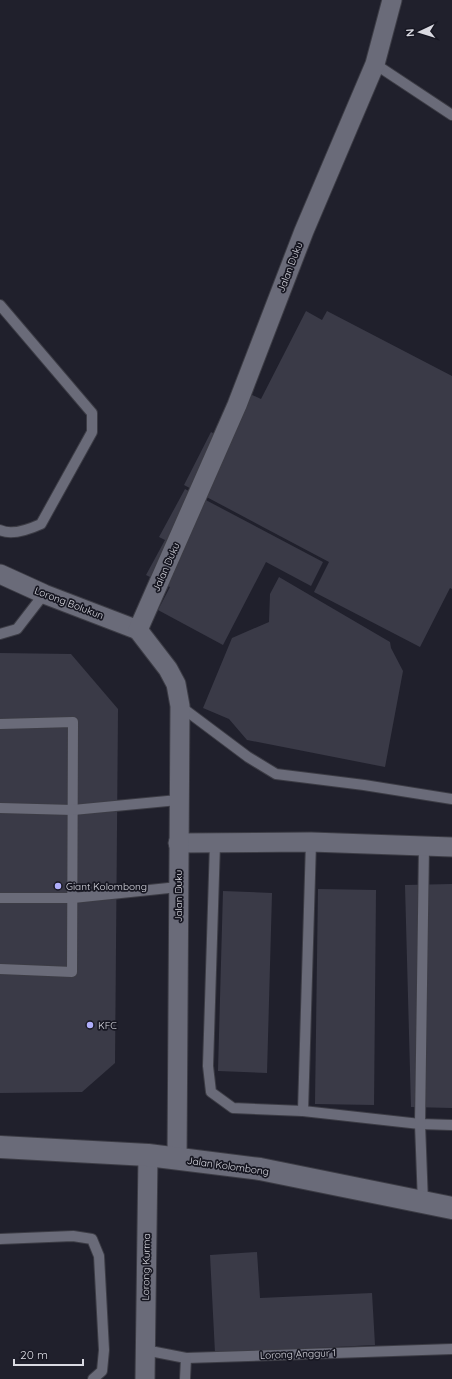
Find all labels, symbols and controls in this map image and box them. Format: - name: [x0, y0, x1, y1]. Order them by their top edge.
- north arrow: [400, 12, 440, 52]
- text: N: [403, 28, 417, 37]
- street label: Jalan Duku: [275, 240, 305, 294]
- street label: Jalan Duku: [149, 540, 183, 594]
- street label: Lorong Bolukun: [33, 584, 105, 622]
- street label: Jalan Duku: [172, 870, 185, 922]
- place label: Giant Kolombong: [66, 880, 147, 893]
- marker: Giant Kolombong: [53, 881, 63, 891]
- place label: KFC: [98, 1019, 117, 1032]
- marker: KFC: [85, 1020, 95, 1030]
- street label: Jalan Kolombong: [186, 1154, 270, 1178]
- street label: Lorong Kurma: [139, 1233, 153, 1301]
- scale bar: [14, 1341, 83, 1367]
- street label: Lorong Anggur 1: [260, 1346, 336, 1362]
- text: 20 m: [20, 1347, 48, 1362]

